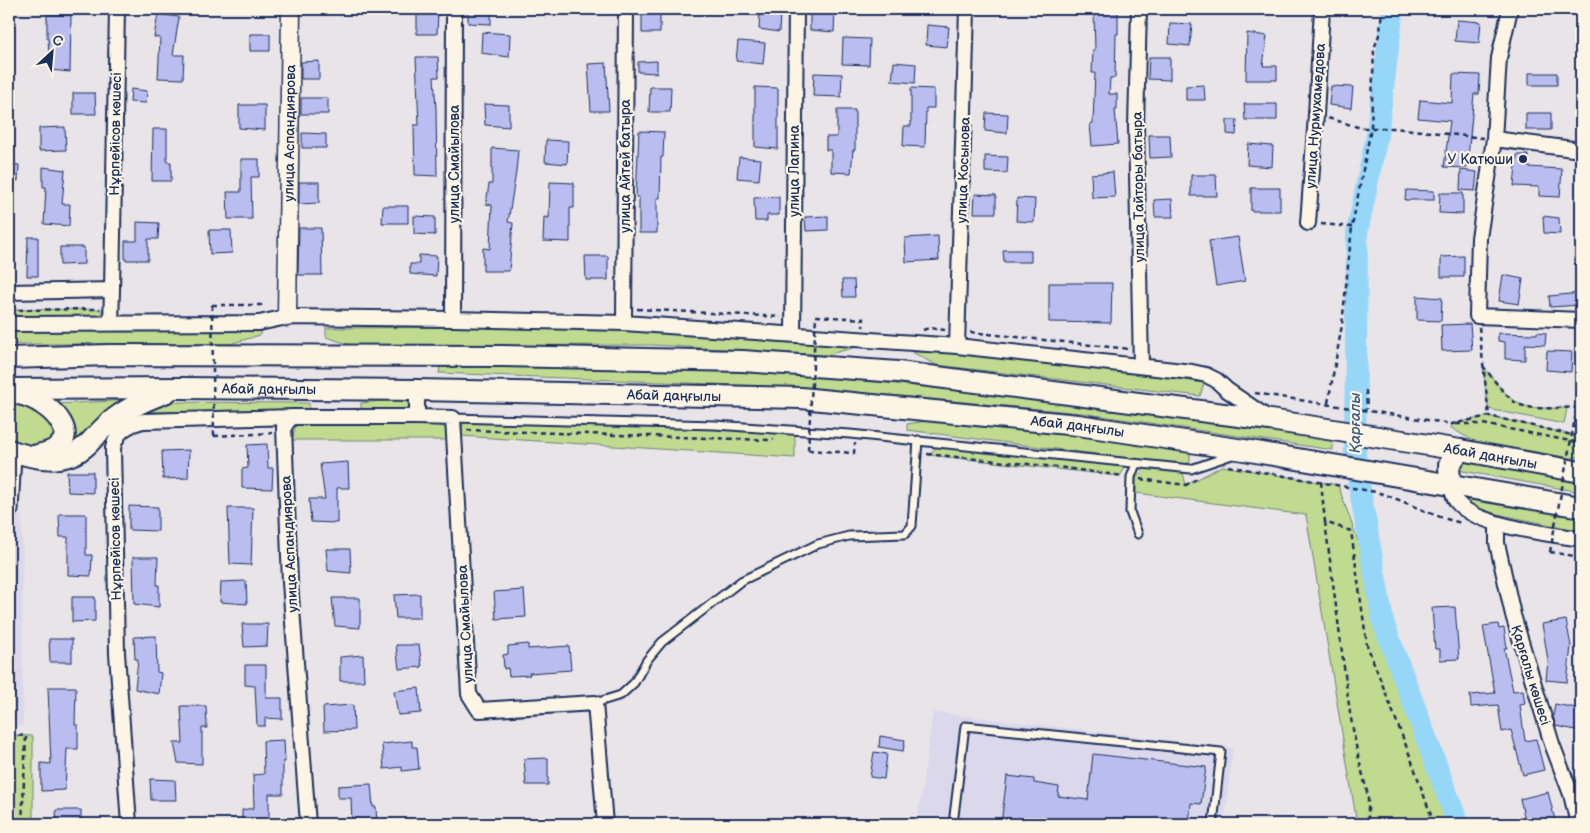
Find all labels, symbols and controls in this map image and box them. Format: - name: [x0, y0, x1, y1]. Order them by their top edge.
- north arrow: [28, 28, 78, 78]
- text: С: [49, 31, 66, 51]
- street label: улица Нурмухамедова: [1302, 42, 1329, 189]
- street label: улица Аспандиярова: [280, 64, 299, 202]
- street label: Нұрпейісов көшесі: [106, 72, 125, 196]
- street label: улица Айтей батыра: [617, 98, 634, 233]
- street label: улица Смайылова: [446, 104, 463, 223]
- street label: улица Тайторы батыра: [1129, 111, 1148, 263]
- street label: улица Косынова: [953, 116, 974, 224]
- street label: улица Лапина: [786, 124, 803, 217]
- place label: У Катюши: [1447, 151, 1513, 168]
- marker: У Катюши: [1517, 153, 1529, 165]
- street label: Абай даңғылы: [221, 380, 316, 398]
- street label: Абай даңғылы: [626, 386, 721, 405]
- water label: Қарғалы: [1346, 393, 1365, 453]
- street label: Абай даңғылы: [1029, 412, 1125, 441]
- street label: Абай даңғылы: [1442, 439, 1538, 473]
- street label: улица Аспандиярова: [277, 474, 302, 613]
- street label: Нұрпейісов көшесі: [106, 477, 125, 601]
- street label: улица Смайылова: [454, 564, 477, 684]
- street label: Қарғалы көшесі: [1507, 623, 1554, 727]

